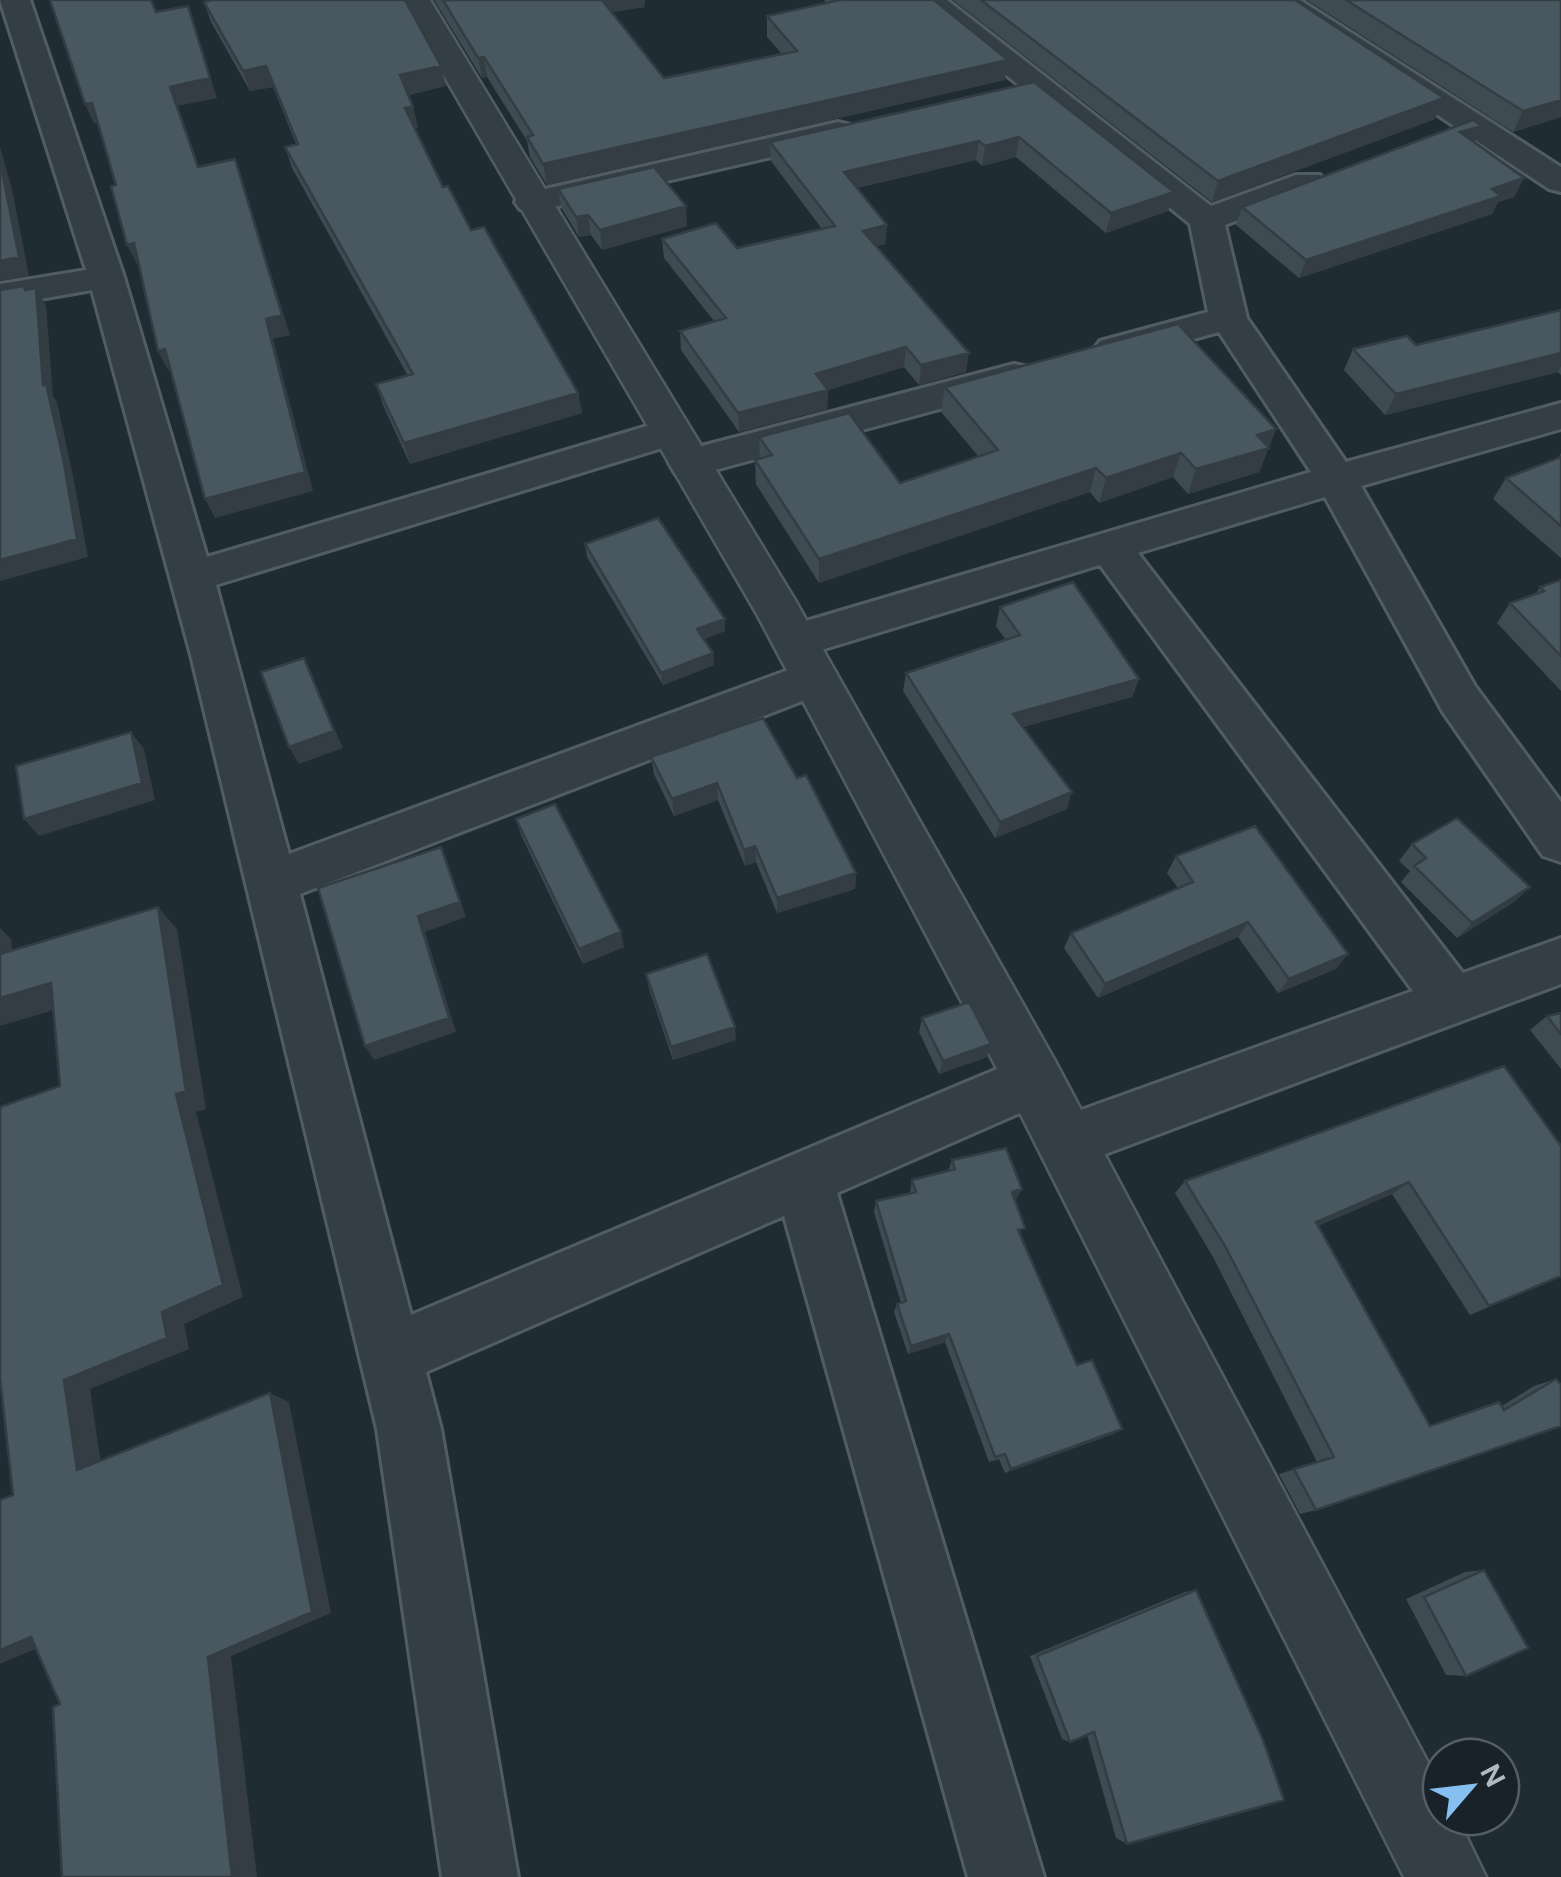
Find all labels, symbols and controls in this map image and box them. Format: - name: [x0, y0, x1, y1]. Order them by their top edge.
- north arrow: [1421, 1737, 1521, 1837]
- text: N: [1472, 1758, 1514, 1793]

